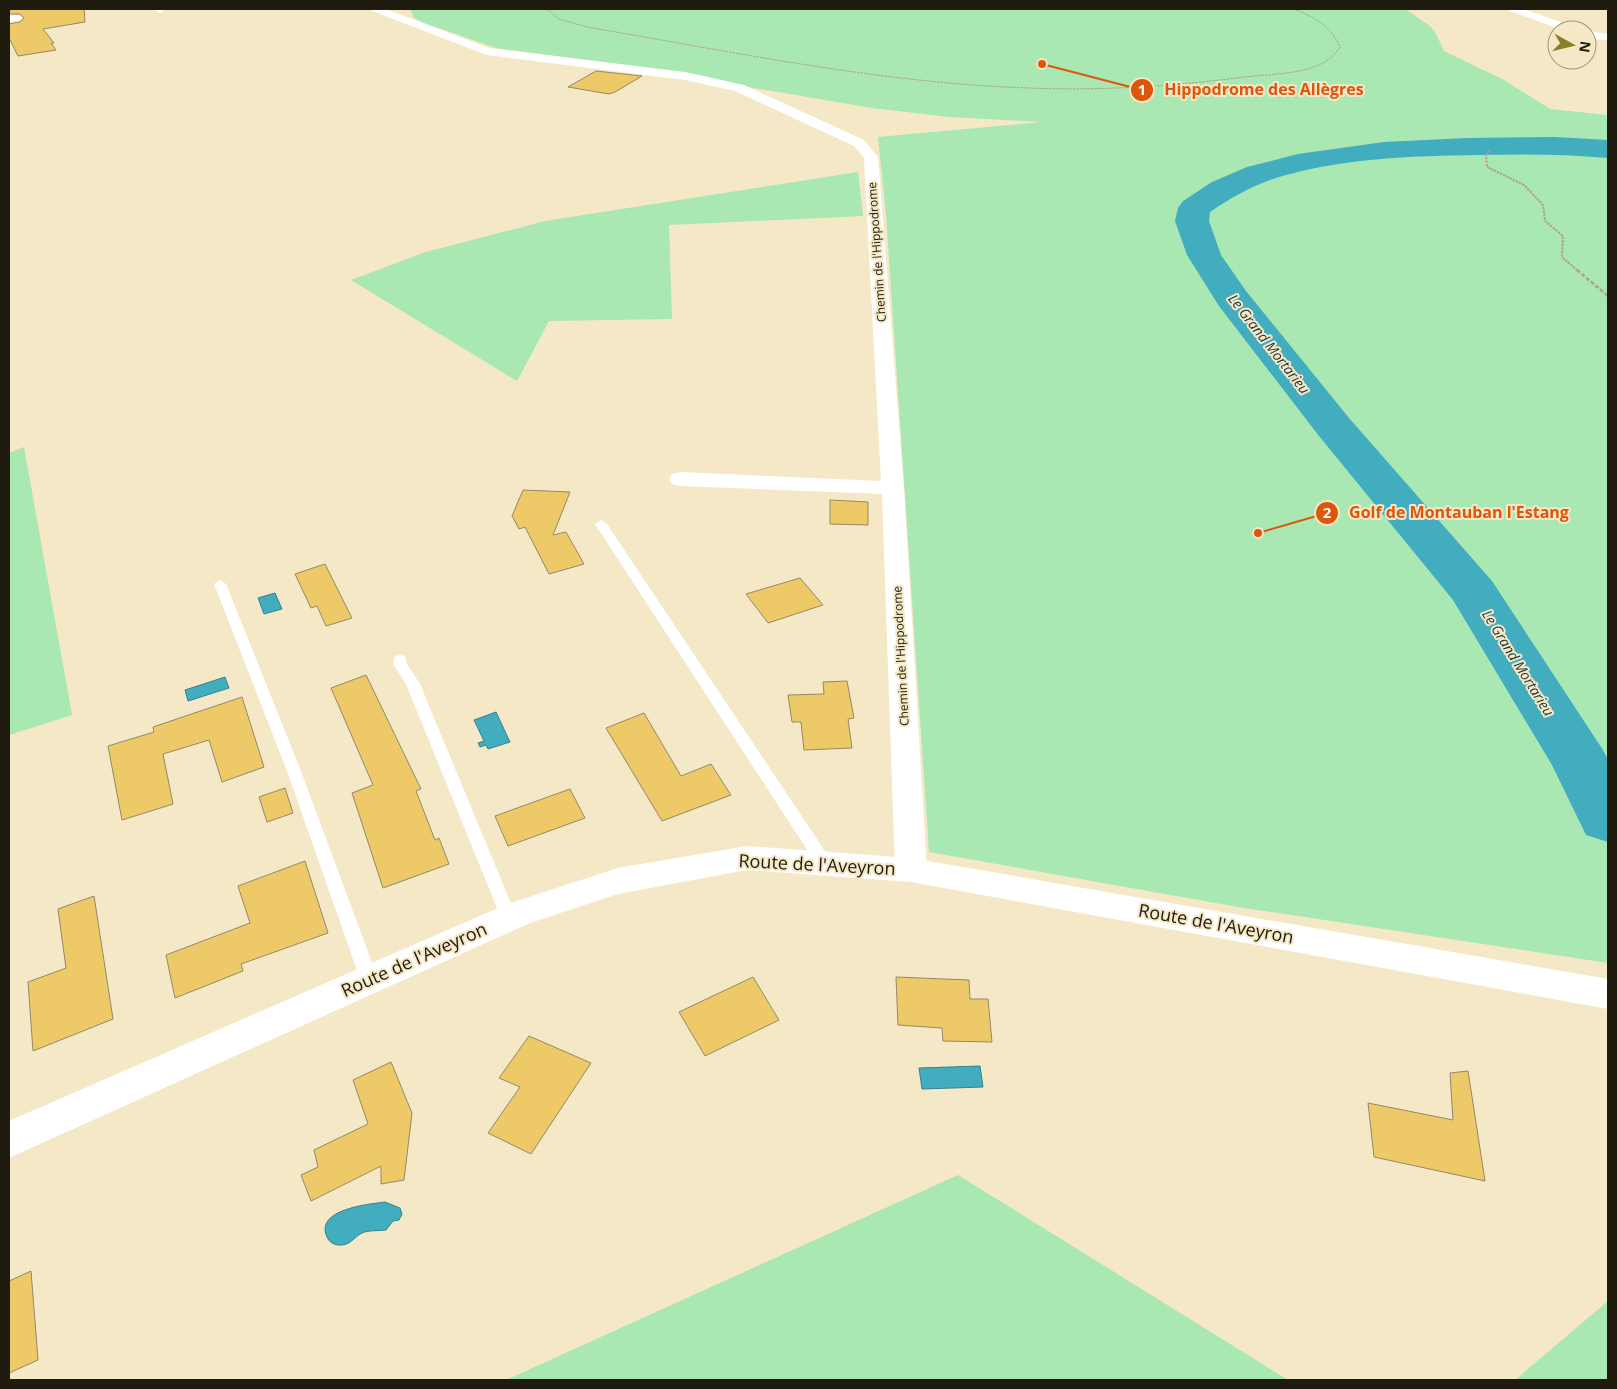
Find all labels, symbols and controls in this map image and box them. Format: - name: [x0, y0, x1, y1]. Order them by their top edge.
- north arrow: [1547, 20, 1597, 70]
- text: N: [1575, 40, 1596, 54]
- callout: Hippodrome des Allègres: [1130, 74, 1374, 105]
- text: Hippodrome des Allègres: [1164, 78, 1364, 100]
- text: 1: [1138, 79, 1146, 99]
- street label: Chemin de l'Hippodrome: [863, 181, 890, 323]
- water label: Le Grand Mortarieu: [1224, 290, 1314, 398]
- callout: Golf de Montauban l'Estang: [1314, 497, 1579, 528]
- text: Golf de Montauban l'Estang: [1349, 501, 1569, 523]
- text: 2: [1323, 502, 1332, 522]
- street label: Chemin de l'Hippodrome: [888, 585, 913, 726]
- water label: Le Grand Mortarieu: [1478, 606, 1559, 719]
- street label: Route de l'Aveyron: [738, 848, 896, 880]
- street label: Route de l'Aveyron: [1137, 898, 1296, 948]
- street label: Route de l'Aveyron: [337, 916, 490, 1002]

